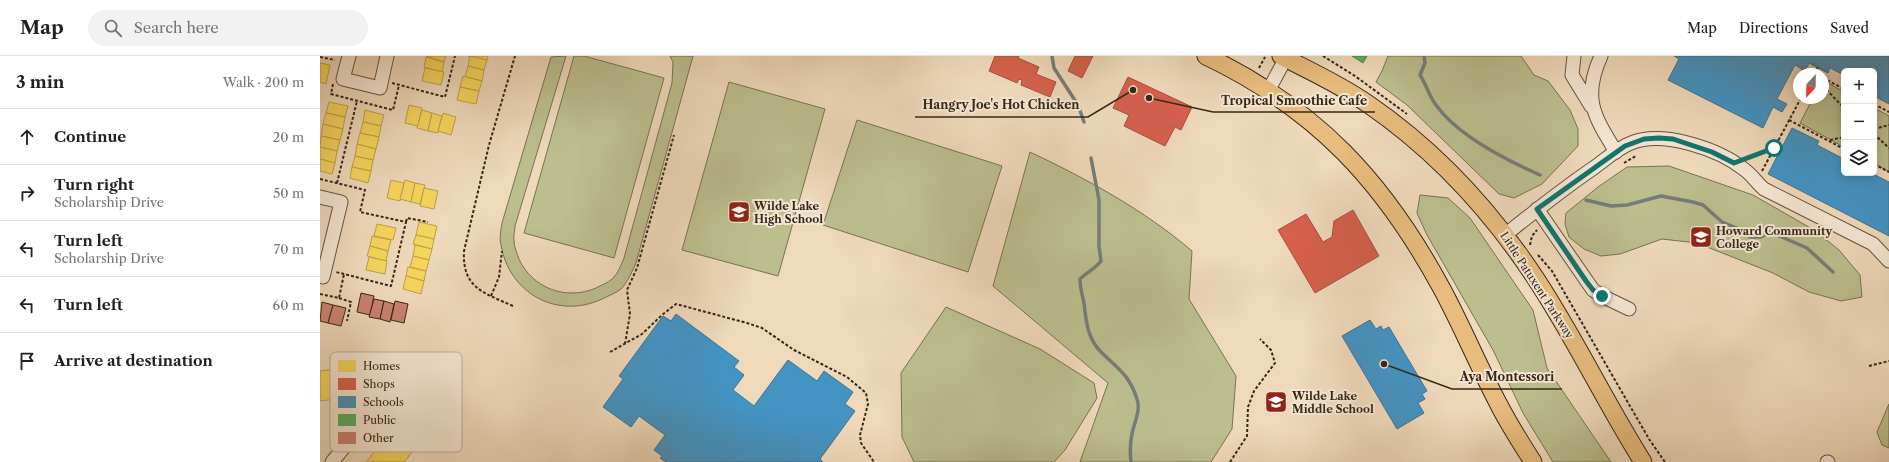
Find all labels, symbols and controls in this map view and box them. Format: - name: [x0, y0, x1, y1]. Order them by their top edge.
- search box: [88, 10, 368, 46]
- text: Map: [20, 16, 64, 39]
- icon: search: [102, 17, 124, 39]
- text: Search here: [134, 18, 219, 37]
- text: Map: [1687, 19, 1717, 37]
- text: Directions: [1739, 19, 1808, 37]
- text: Saved: [1830, 19, 1869, 37]
- north arrow: [1793, 68, 1829, 104]
- map controls: [1841, 68, 1877, 176]
- button: +: [1841, 68, 1877, 104]
- text: 3 min: [16, 72, 65, 92]
- text: Walk · 200 m: [223, 74, 304, 90]
- callout: Tropical Smoothie Cafe: [1213, 88, 1375, 112]
- callout: Hangry Joe's Hot Chicken: [915, 93, 1088, 117]
- text: Tropical Smoothie Cafe: [1221, 93, 1367, 108]
- text: Hangry Joe's Hot Chicken: [922, 97, 1080, 112]
- button: −: [1841, 104, 1877, 140]
- icon: ahead: [16, 126, 38, 148]
- text: Continue: [54, 127, 126, 146]
- text: 20 m: [273, 129, 304, 145]
- route start: [1765, 139, 1783, 157]
- button: layers: [1841, 140, 1877, 176]
- text: Turn right: [54, 175, 134, 194]
- icon: right: [16, 182, 38, 204]
- text: 50 m: [273, 185, 304, 201]
- text: Scholarship Drive: [54, 194, 164, 210]
- school or university icon: Wilde Lake High School: [726, 199, 752, 225]
- place label: Wilde Lake High School: [753, 199, 823, 226]
- school or university icon: Howard Community College: [1688, 224, 1714, 250]
- place label: Howard Community College: [1716, 224, 1832, 251]
- street label: Little Patuxent Parkway: [1497, 229, 1577, 342]
- text: Turn left: [54, 231, 123, 250]
- icon: left: [16, 238, 38, 260]
- text: 70 m: [274, 241, 304, 257]
- text: Scholarship Drive: [54, 250, 164, 266]
- route end: [1593, 287, 1611, 305]
- icon: left: [16, 294, 38, 316]
- text: Turn left: [54, 295, 123, 314]
- text: 60 m: [273, 297, 304, 313]
- icon: arrive: [16, 350, 38, 372]
- text: Arrive at destination: [54, 351, 213, 370]
- legend: [330, 352, 462, 452]
- text: Homes: [363, 359, 400, 373]
- callout: Aya Montessori: [1452, 365, 1562, 389]
- text: Aya Montessori: [1459, 369, 1555, 384]
- text: Shops: [363, 377, 395, 391]
- school or university icon: Wilde Lake Middle School: [1263, 389, 1289, 415]
- place label: Wilde Lake Middle School: [1291, 389, 1374, 416]
- text: Schools: [363, 395, 404, 409]
- text: Public: [363, 413, 396, 427]
- text: Other: [363, 431, 394, 445]

